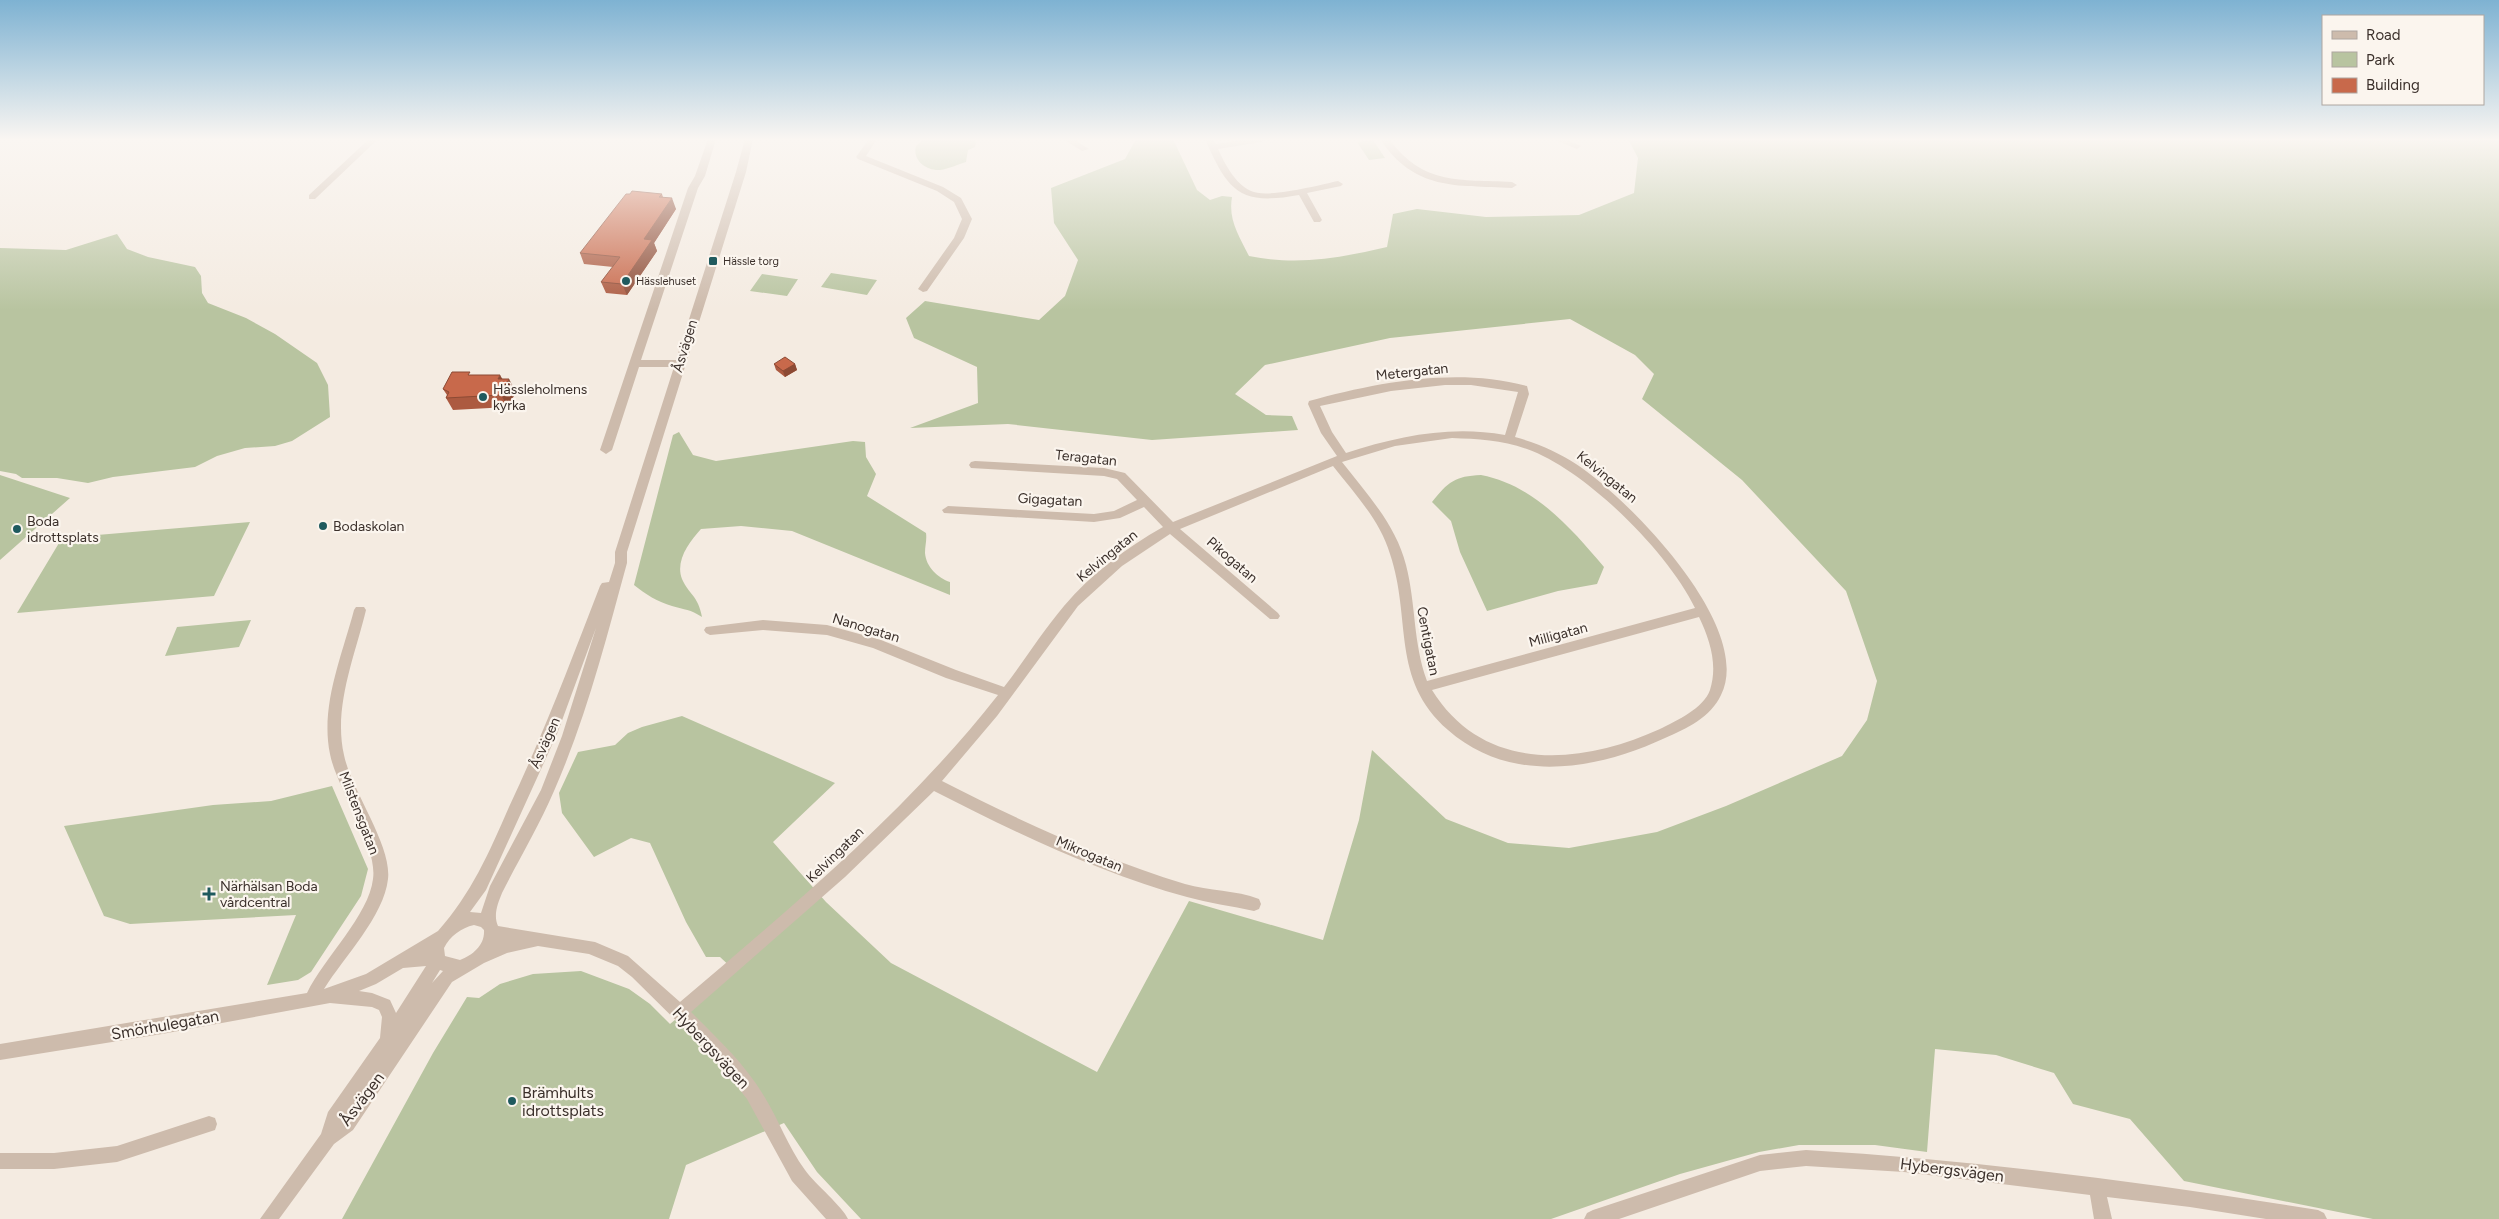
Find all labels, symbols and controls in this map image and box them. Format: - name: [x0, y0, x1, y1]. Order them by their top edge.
- legend: [2322, 15, 2484, 105]
- text: Road: [2366, 26, 2401, 44]
- text: Park: [2366, 51, 2395, 69]
- text: Building: [2366, 76, 2420, 94]
- marker: Hässle torg: [707, 255, 719, 267]
- place label: Hässle torg: [723, 255, 779, 268]
- marker: Hässlehuset: [620, 275, 632, 287]
- place label: Hässlehuset: [636, 275, 696, 288]
- street label: Åsvägen: [669, 317, 701, 374]
- street label: Metergatan: [1375, 360, 1449, 384]
- place label: Hässleholmens kyrka: [493, 381, 587, 414]
- marker: Hässleholmens kyrka: [477, 391, 489, 403]
- street label: Teragatan: [1054, 446, 1118, 470]
- street label: Kelvingatan: [1573, 447, 1641, 507]
- street label: Gigagatan: [1017, 490, 1083, 510]
- place label: Boda idrottsplats: [27, 513, 99, 546]
- place label: Bodaskolan: [333, 518, 405, 535]
- marker: Bodaskolan: [317, 520, 329, 532]
- marker: Boda idrottsplats: [11, 523, 23, 535]
- street label: Kelvingatan: [1073, 526, 1141, 586]
- street label: Pikogatan: [1203, 533, 1261, 587]
- street label: Centigatan: [1413, 605, 1443, 677]
- street label: Nanogatan: [830, 610, 902, 646]
- street label: Milligatan: [1527, 619, 1589, 651]
- street label: Åsvägen: [526, 715, 564, 771]
- street label: Milstensgatan: [335, 769, 383, 857]
- street label: Kelvingatan: [803, 823, 867, 886]
- street label: Mikrogatan: [1053, 832, 1125, 876]
- place label: Närhälsan Boda vårdcentral: [220, 878, 318, 911]
- marker: Närhälsan Boda vårdcentral: [202, 887, 216, 901]
- street label: Hybergsvägen: [668, 1003, 754, 1093]
- street label: Smörhulegatan: [110, 1006, 220, 1044]
- street label: Åsvägen: [336, 1069, 388, 1129]
- place label: Brämhults idrottsplats: [522, 1083, 604, 1120]
- marker: Brämhults idrottsplats: [506, 1095, 518, 1107]
- street label: Hybergsvägen: [1899, 1154, 2005, 1186]

